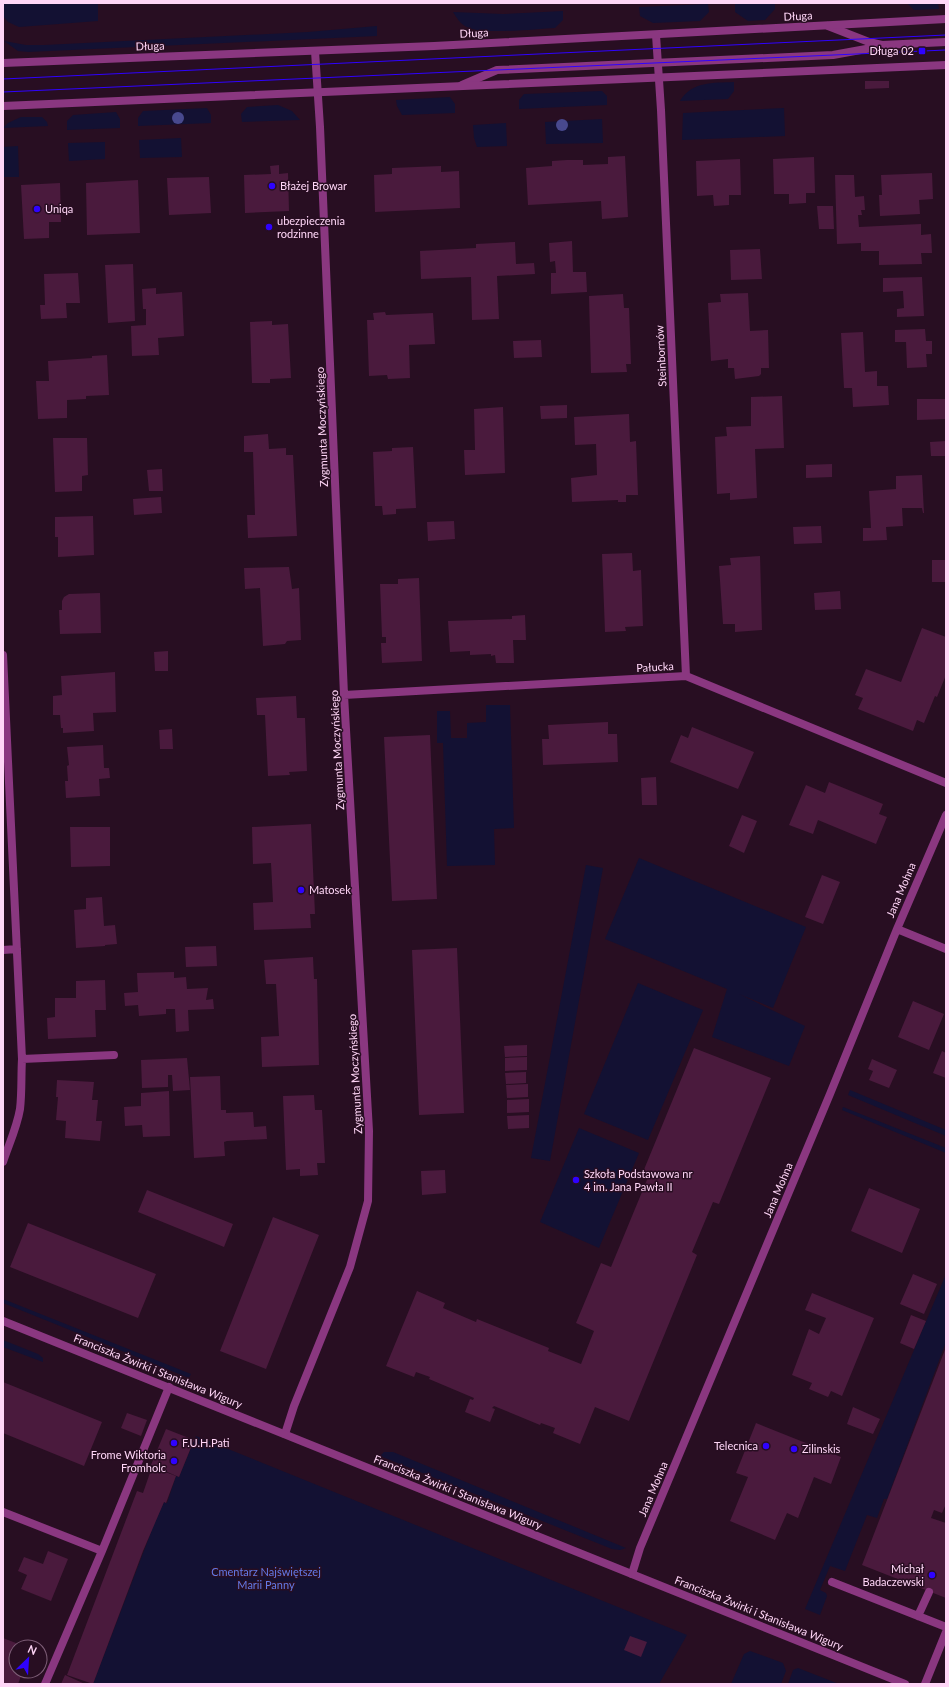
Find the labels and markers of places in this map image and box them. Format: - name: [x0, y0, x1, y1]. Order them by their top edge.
- place label: Długa 02: [869, 44, 914, 57]
- marker: Długa 02: [917, 46, 927, 56]
- place label: Błażej Browar: [280, 179, 347, 192]
- marker: Błażej Browar: [267, 181, 277, 191]
- place label: Uniqa: [45, 202, 73, 215]
- marker: Uniqa: [32, 204, 42, 214]
- place label: ubezpieczenia rodzinne: [277, 214, 345, 240]
- marker: ubezpieczenia rodzinne: [264, 222, 274, 232]
- place label: Matosek: [309, 883, 351, 896]
- marker: Matosek: [296, 885, 306, 895]
- place label: Szkoła Podstawowa nr 4 im. Jana Pawła II: [584, 1167, 693, 1193]
- marker: Szkoła Podstawowa nr 4 im. Jana Pawła II: [571, 1175, 581, 1185]
- place label: F.U.H.Pati: [182, 1436, 230, 1449]
- marker: F.U.H.Pati: [169, 1438, 179, 1448]
- place label: Telecnica: [714, 1439, 758, 1452]
- marker: Telecnica: [761, 1441, 771, 1451]
- place label: Zilinskis: [802, 1442, 841, 1455]
- marker: Zilinskis: [789, 1444, 799, 1454]
- place label: Frome Wiktoria Fromholc: [91, 1448, 166, 1474]
- marker: Frome Wiktoria Fromholc: [169, 1456, 179, 1466]
- place label: Michał Badaczewski: [862, 1562, 925, 1588]
- marker: Michał Badaczewski: [927, 1570, 937, 1580]

